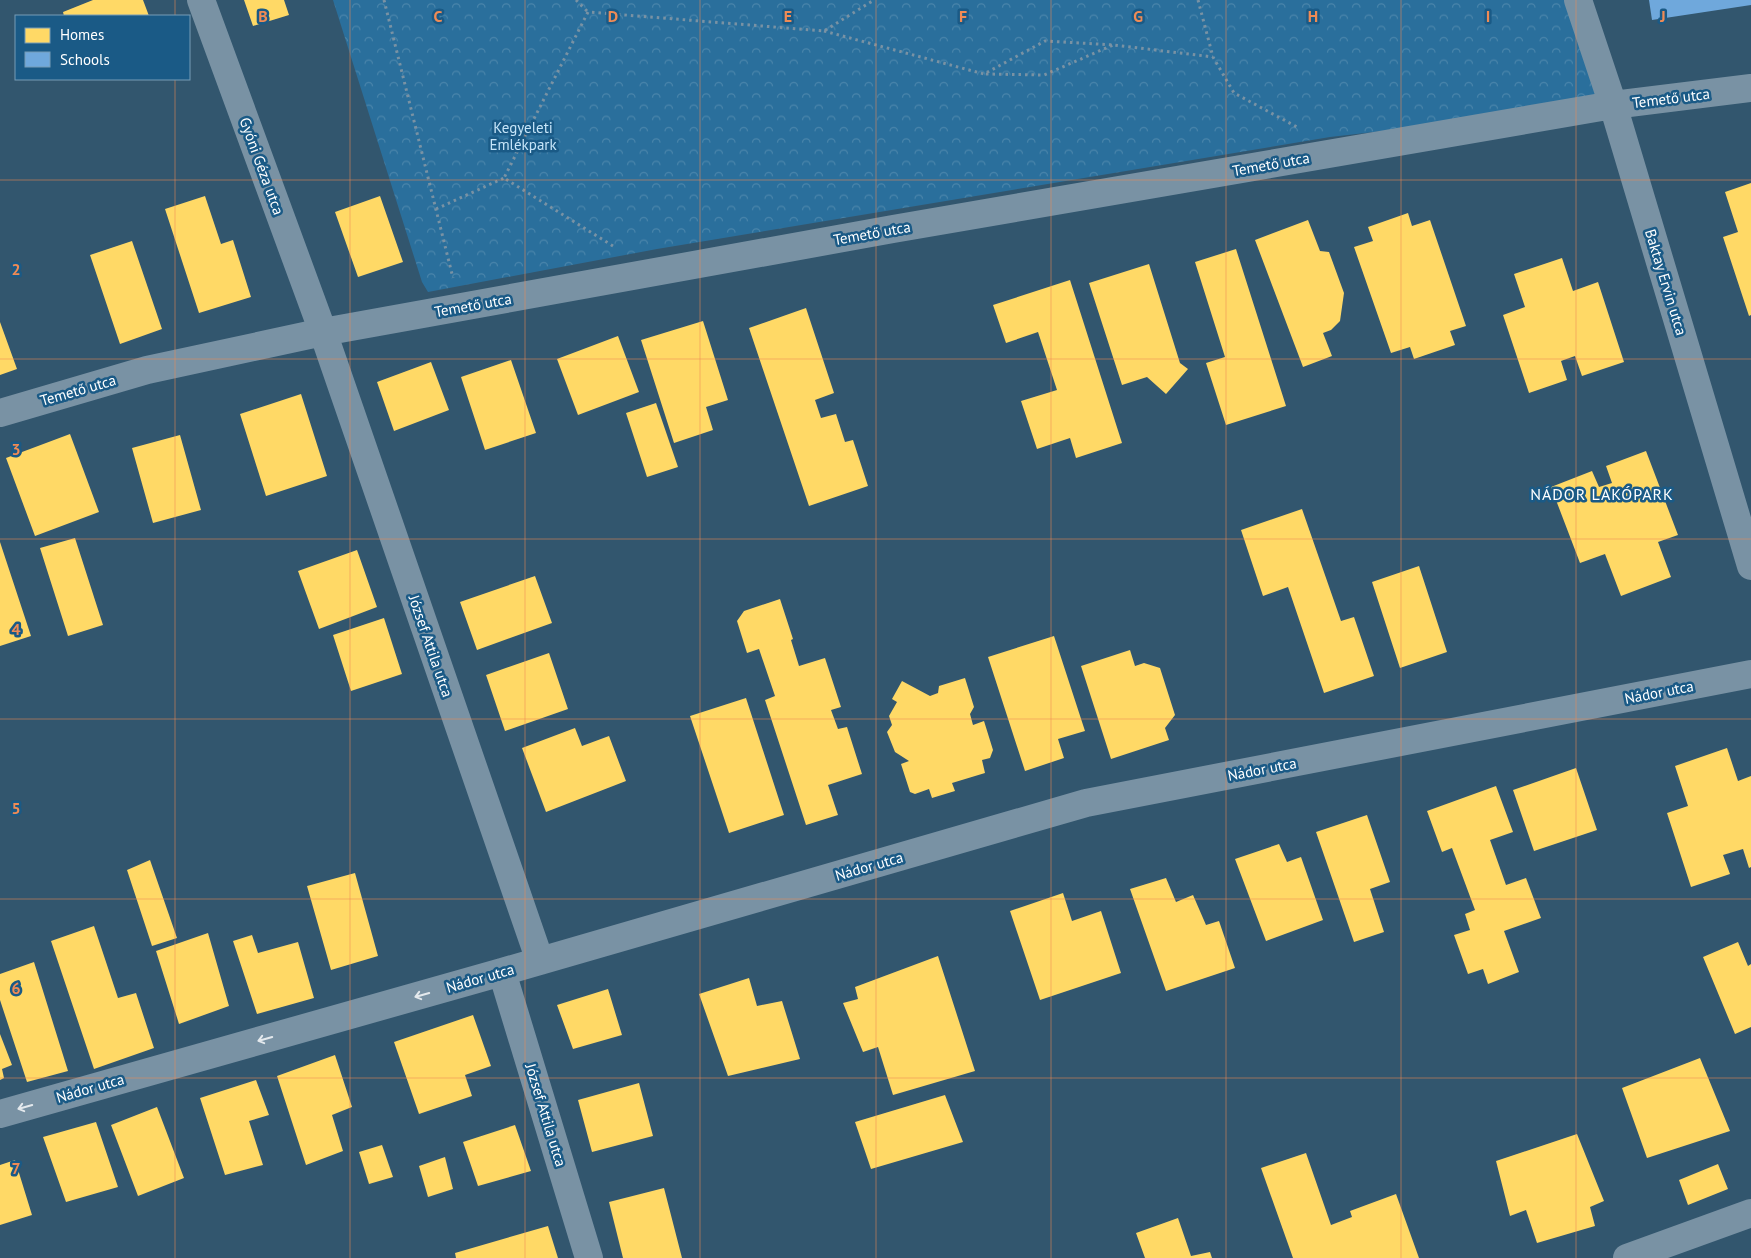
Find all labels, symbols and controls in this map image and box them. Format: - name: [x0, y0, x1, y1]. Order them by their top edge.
- text: B: [258, 6, 268, 26]
- text: C: [434, 6, 443, 26]
- text: D: [608, 6, 618, 26]
- text: E: [784, 6, 792, 26]
- text: F: [959, 6, 967, 26]
- text: G: [1133, 6, 1143, 26]
- text: H: [1308, 6, 1318, 26]
- text: I: [1486, 6, 1490, 26]
- text: J: [1659, 6, 1666, 26]
- legend: [15, 15, 190, 80]
- text: Homes: [60, 25, 104, 44]
- text: Schools: [60, 50, 110, 69]
- street label: Temető utca: [1631, 84, 1711, 112]
- street label: Gyóni Géza utca: [236, 115, 288, 217]
- park label: Kegyeleti Emlékpark: [489, 118, 557, 154]
- street label: Temető utca: [1231, 148, 1311, 180]
- street label: Temető utca: [832, 217, 912, 249]
- street label: Baktay Ervin utca: [1641, 227, 1691, 337]
- text: 2: [11, 259, 21, 279]
- street label: Temető utca: [433, 289, 513, 321]
- street label: Temető utca: [38, 370, 118, 410]
- text: 3: [11, 439, 21, 459]
- district label: NÁDOR LAKÓPARK: [1530, 484, 1674, 504]
- street label: József Attila utca: [404, 591, 457, 700]
- text: 4: [11, 619, 21, 639]
- street label: Nádor utca: [1623, 676, 1695, 708]
- street label: Nádor utca: [1226, 753, 1298, 785]
- text: 5: [11, 798, 21, 818]
- street label: Nádor utca: [833, 847, 905, 885]
- street label: Nádor utca: [444, 959, 516, 997]
- text: 6: [11, 978, 21, 998]
- one-way arrow: [414, 990, 430, 1000]
- one-way arrow: [258, 1034, 274, 1044]
- street label: József Attila utca: [521, 1060, 571, 1169]
- street label: Nádor utca: [54, 1069, 126, 1107]
- one-way arrow: [17, 1102, 33, 1112]
- text: 7: [11, 1158, 21, 1178]

